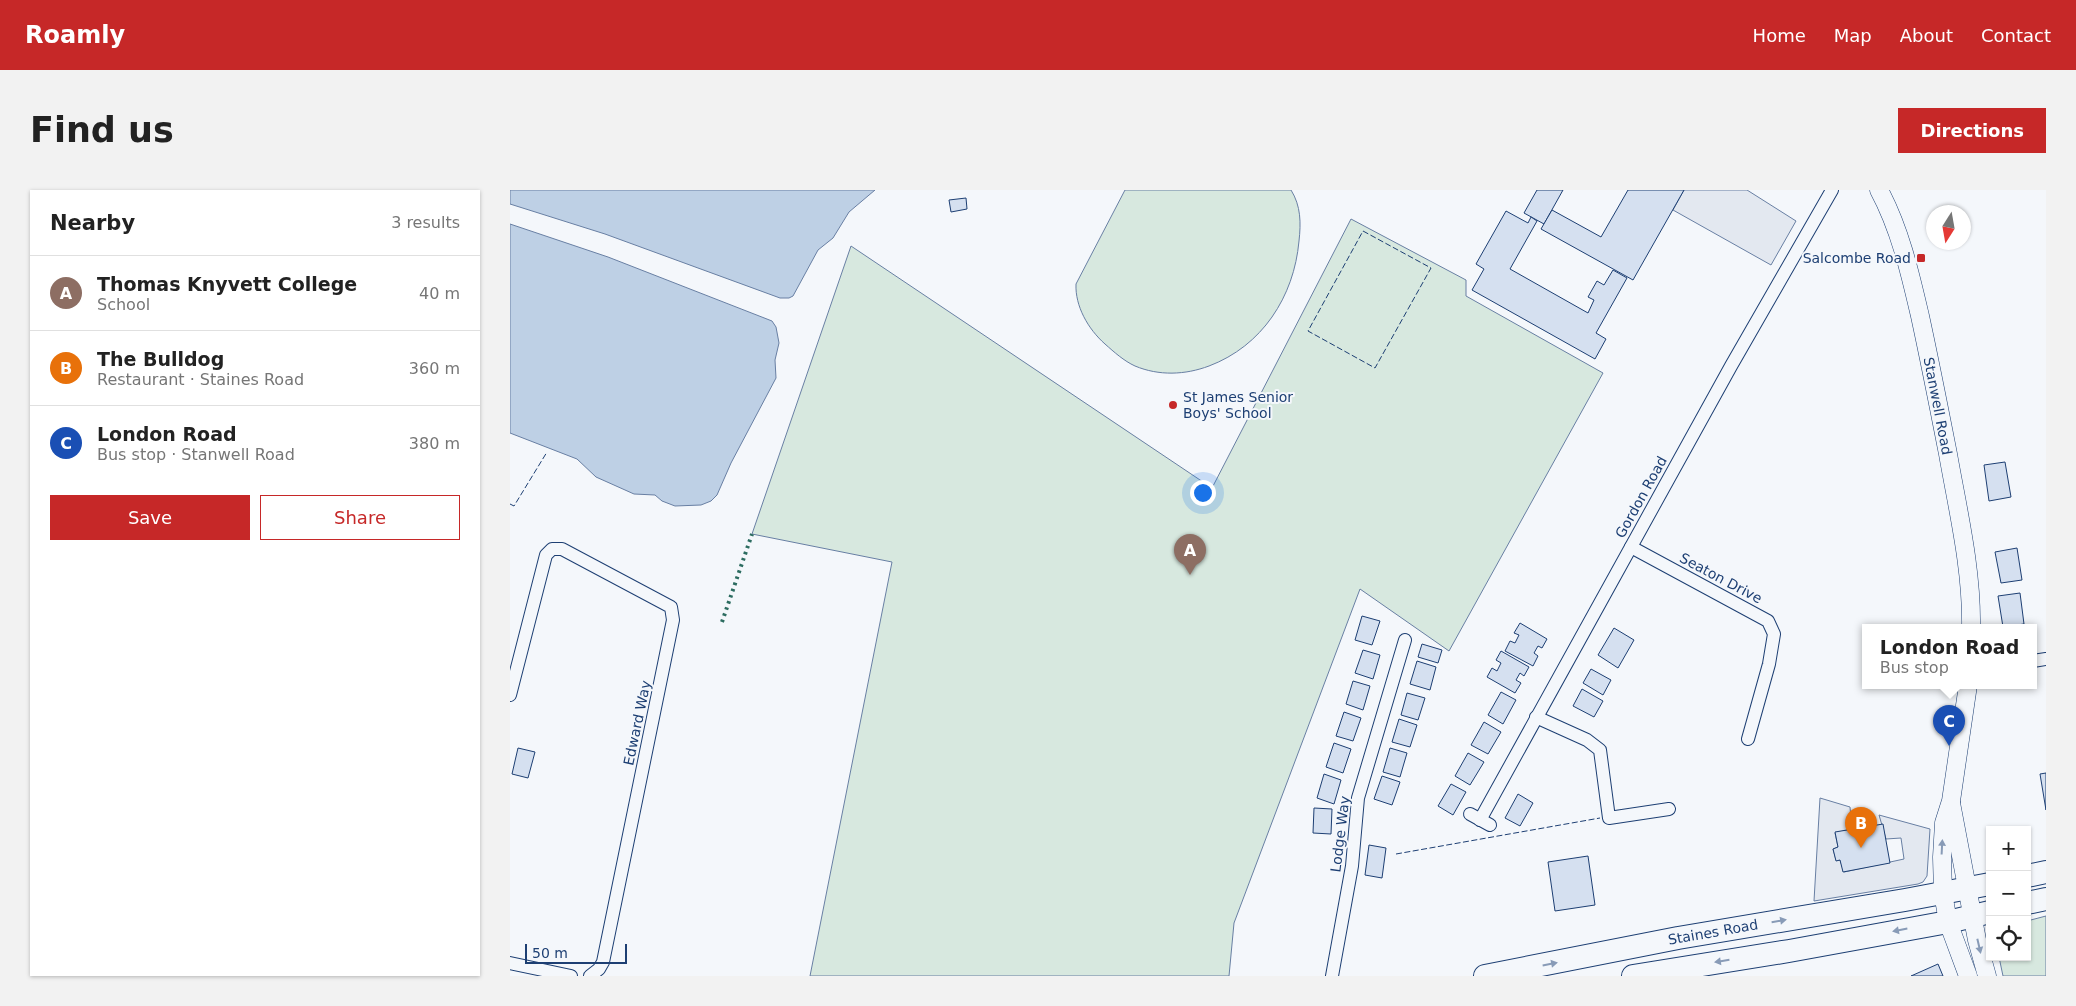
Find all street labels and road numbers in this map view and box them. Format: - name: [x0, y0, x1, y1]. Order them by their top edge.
- street label: Stanwell Road: [1921, 356, 1955, 456]
- street label: Gordon Road: [1612, 453, 1670, 541]
- street label: Seaton Drive: [1677, 550, 1765, 606]
- street label: Edward Way: [620, 679, 654, 767]
- street label: Lodge Way: [1327, 795, 1353, 873]
- street label: Staines Road: [1667, 916, 1759, 948]

